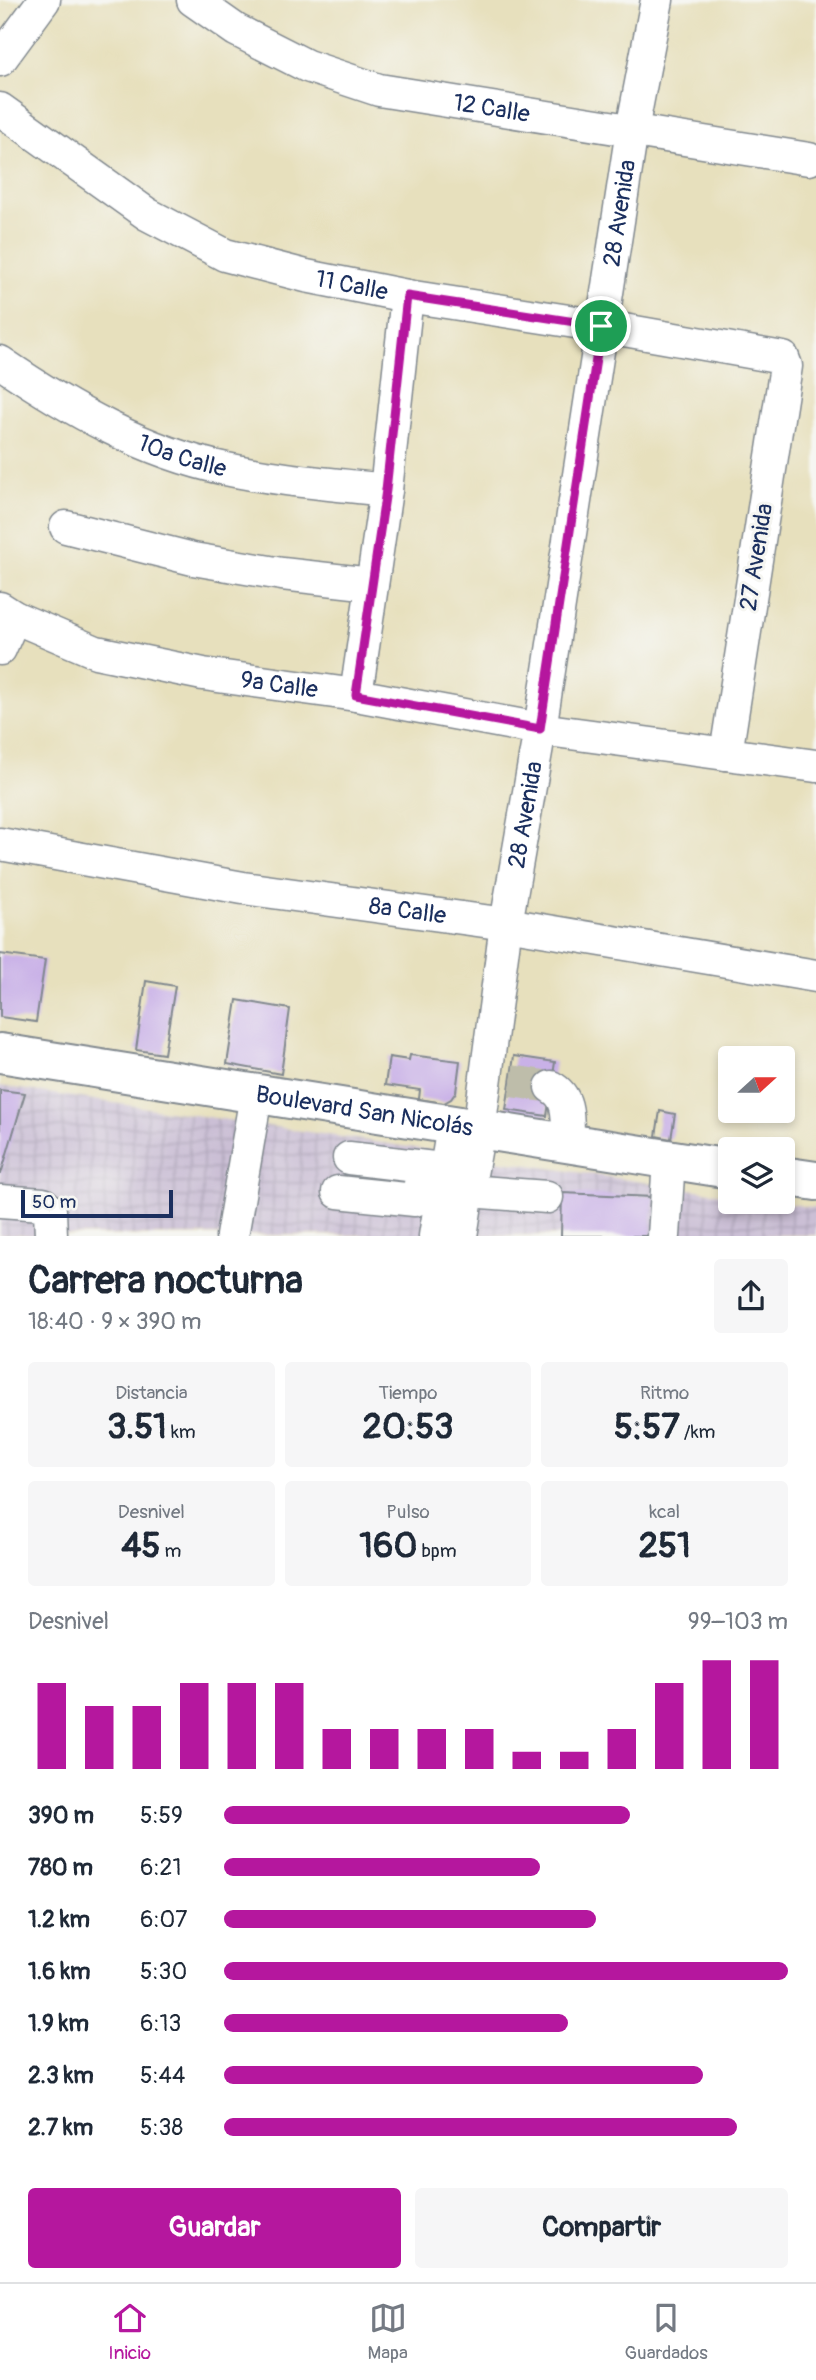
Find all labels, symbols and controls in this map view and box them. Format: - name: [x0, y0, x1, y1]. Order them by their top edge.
- street label: 12 Calle: [451, 88, 532, 129]
- street label: 28 Avenida: [597, 158, 642, 269]
- street label: 11 Calle: [313, 264, 390, 307]
- pin: [571, 296, 631, 356]
- icon: arrive: [582, 307, 620, 345]
- street label: 10a Calle: [133, 428, 229, 484]
- street label: 27 Avenida: [734, 501, 779, 613]
- street label: 9a Calle: [239, 665, 320, 705]
- street label: 28 Avenida: [502, 759, 549, 870]
- street label: 8a Calle: [367, 891, 448, 931]
- north arrow: [718, 1046, 794, 1124]
- map controls: [718, 1046, 795, 1214]
- street label: Boulevard San Nicolás: [254, 1080, 475, 1143]
- button: layers: [718, 1137, 795, 1214]
- scale bar: [21, 1186, 173, 1218]
- text: 50 m: [32, 1190, 76, 1214]
- text: Carrera nocturna: [28, 1257, 303, 1305]
- button: share: [714, 1259, 788, 1333]
- text: 18:40 · 9 × 390 m: [28, 1307, 201, 1336]
- text: Distancia: [115, 1381, 188, 1405]
- text: Tiempo: [378, 1381, 438, 1405]
- text: Ritmo: [640, 1381, 689, 1405]
- text: 3.51: [107, 1405, 167, 1449]
- text: 20:53: [362, 1405, 454, 1449]
- text: 5:57: [614, 1405, 680, 1449]
- text: km: [167, 1420, 196, 1444]
- text: /km: [680, 1420, 715, 1444]
- text: Desnivel: [118, 1500, 185, 1524]
- text: Pulso: [386, 1500, 430, 1524]
- text: kcal: [649, 1500, 680, 1524]
- text: 45: [121, 1524, 160, 1568]
- text: 160: [359, 1524, 417, 1568]
- text: 251: [639, 1524, 691, 1568]
- text: m: [160, 1539, 181, 1563]
- text: bpm: [417, 1539, 457, 1563]
- text: Desnivel: [28, 1607, 109, 1636]
- text: 99–103 m: [688, 1607, 788, 1636]
- text: 390 m: [28, 1801, 94, 1830]
- text: 5:59: [140, 1801, 183, 1830]
- text: 780 m: [28, 1853, 93, 1882]
- text: 6:21: [140, 1853, 181, 1882]
- text: 1.2 km: [28, 1905, 90, 1934]
- text: 6:07: [140, 1905, 187, 1934]
- text: 1.6 km: [28, 1957, 90, 1986]
- text: 5:30: [140, 1957, 187, 1986]
- text: 1.9 km: [28, 2009, 89, 2038]
- text: 6:13: [140, 2009, 181, 2038]
- text: 2.3 km: [28, 2061, 94, 2090]
- text: 5:44: [140, 2061, 185, 2090]
- text: 2.7 km: [28, 2113, 93, 2142]
- text: 5:38: [140, 2113, 183, 2142]
- button: Guardar: [28, 2188, 401, 2268]
- button: Compartir: [415, 2188, 788, 2268]
- tab: Inicio: [108, 2299, 151, 2365]
- tab: Mapa: [368, 2299, 408, 2365]
- tab: Guardados: [625, 2299, 708, 2365]

